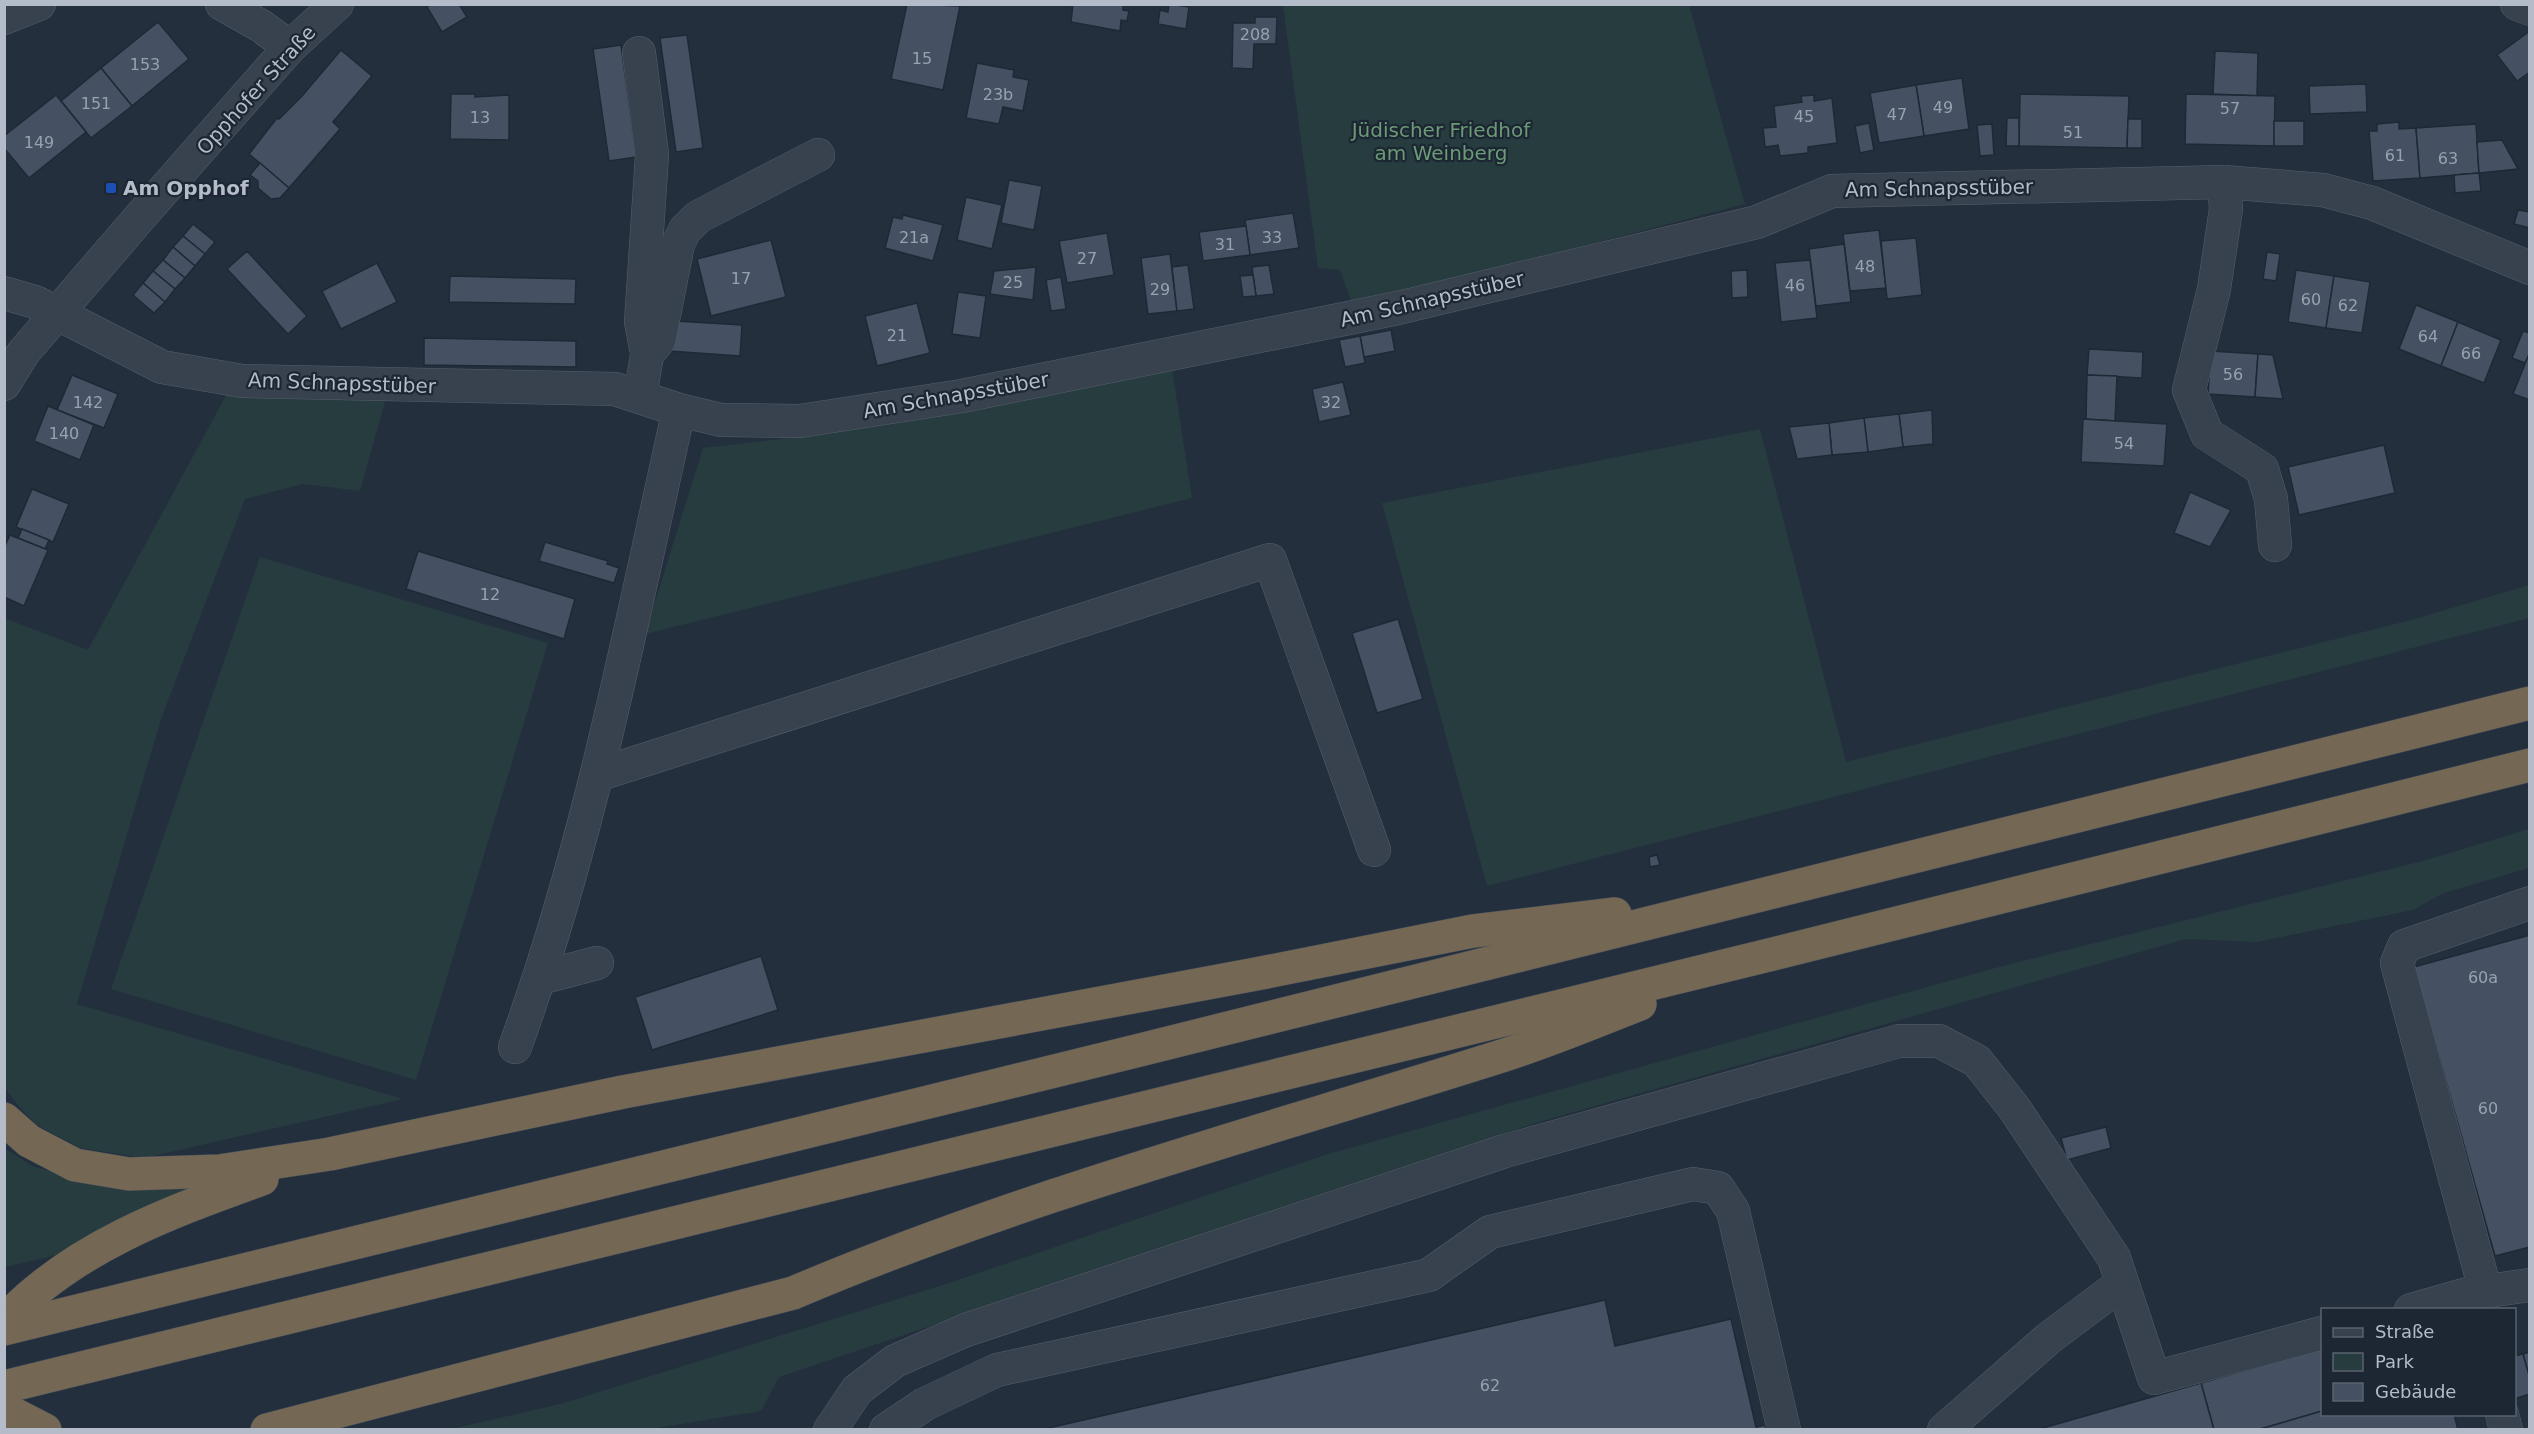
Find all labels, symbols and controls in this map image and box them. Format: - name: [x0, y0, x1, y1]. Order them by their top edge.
- street label: Opphofer Straße: [192, 20, 320, 160]
- house number: 208: [1240, 25, 1270, 44]
- house number: 15: [912, 49, 932, 68]
- house number: 153: [130, 55, 160, 74]
- house number: 23b: [983, 85, 1013, 104]
- house number: 151: [81, 94, 111, 113]
- house number: 49: [1933, 98, 1953, 117]
- house number: 57: [2220, 99, 2240, 118]
- house number: 47: [1887, 105, 1907, 124]
- house number: 45: [1794, 107, 1814, 126]
- house number: 13: [470, 108, 490, 127]
- park label: Jüdischer Friedhof am Weinberg: [1350, 118, 1531, 165]
- house number: 51: [2063, 123, 2083, 142]
- house number: 149: [24, 133, 54, 152]
- house number: 61: [2385, 146, 2405, 165]
- house number: 63: [2438, 149, 2458, 168]
- street label: Am Schnapsstüber: [1845, 174, 2034, 202]
- place label: Am Opphof: [123, 176, 249, 200]
- marker: Am Opphof: [104, 181, 118, 195]
- house number: 21a: [899, 228, 929, 247]
- house number: 33: [1262, 228, 1282, 247]
- house number: 31: [1215, 235, 1235, 254]
- house number: 27: [1077, 249, 1097, 268]
- house number: 48: [1855, 257, 1875, 276]
- street label: Am Schnapsstüber: [1338, 266, 1527, 332]
- house number: 17: [731, 269, 751, 288]
- house number: 25: [1003, 273, 1023, 292]
- house number: 46: [1785, 276, 1805, 295]
- house number: 29: [1150, 280, 1170, 299]
- house number: 60: [2301, 290, 2321, 309]
- house number: 62: [2338, 296, 2358, 315]
- house number: 21: [887, 326, 907, 345]
- house number: 64: [2418, 327, 2438, 346]
- house number: 66: [2461, 344, 2481, 363]
- house number: 56: [2223, 365, 2243, 384]
- street label: Am Schnapsstüber: [861, 367, 1051, 423]
- street label: Am Schnapsstüber: [248, 368, 437, 398]
- house number: 142: [73, 393, 103, 412]
- house number: 32: [1321, 393, 1341, 412]
- house number: 140: [49, 424, 79, 443]
- house number: 54: [2114, 434, 2134, 453]
- house number: 12: [480, 585, 500, 604]
- house number: 60a: [2468, 968, 2498, 987]
- house number: 60: [2478, 1099, 2498, 1118]
- legend: [2321, 1308, 2516, 1416]
- text: Straße: [2375, 1321, 2434, 1342]
- text: Park: [2375, 1351, 2414, 1372]
- house number: 62: [1480, 1376, 1500, 1395]
- text: Gebäude: [2375, 1381, 2456, 1402]

